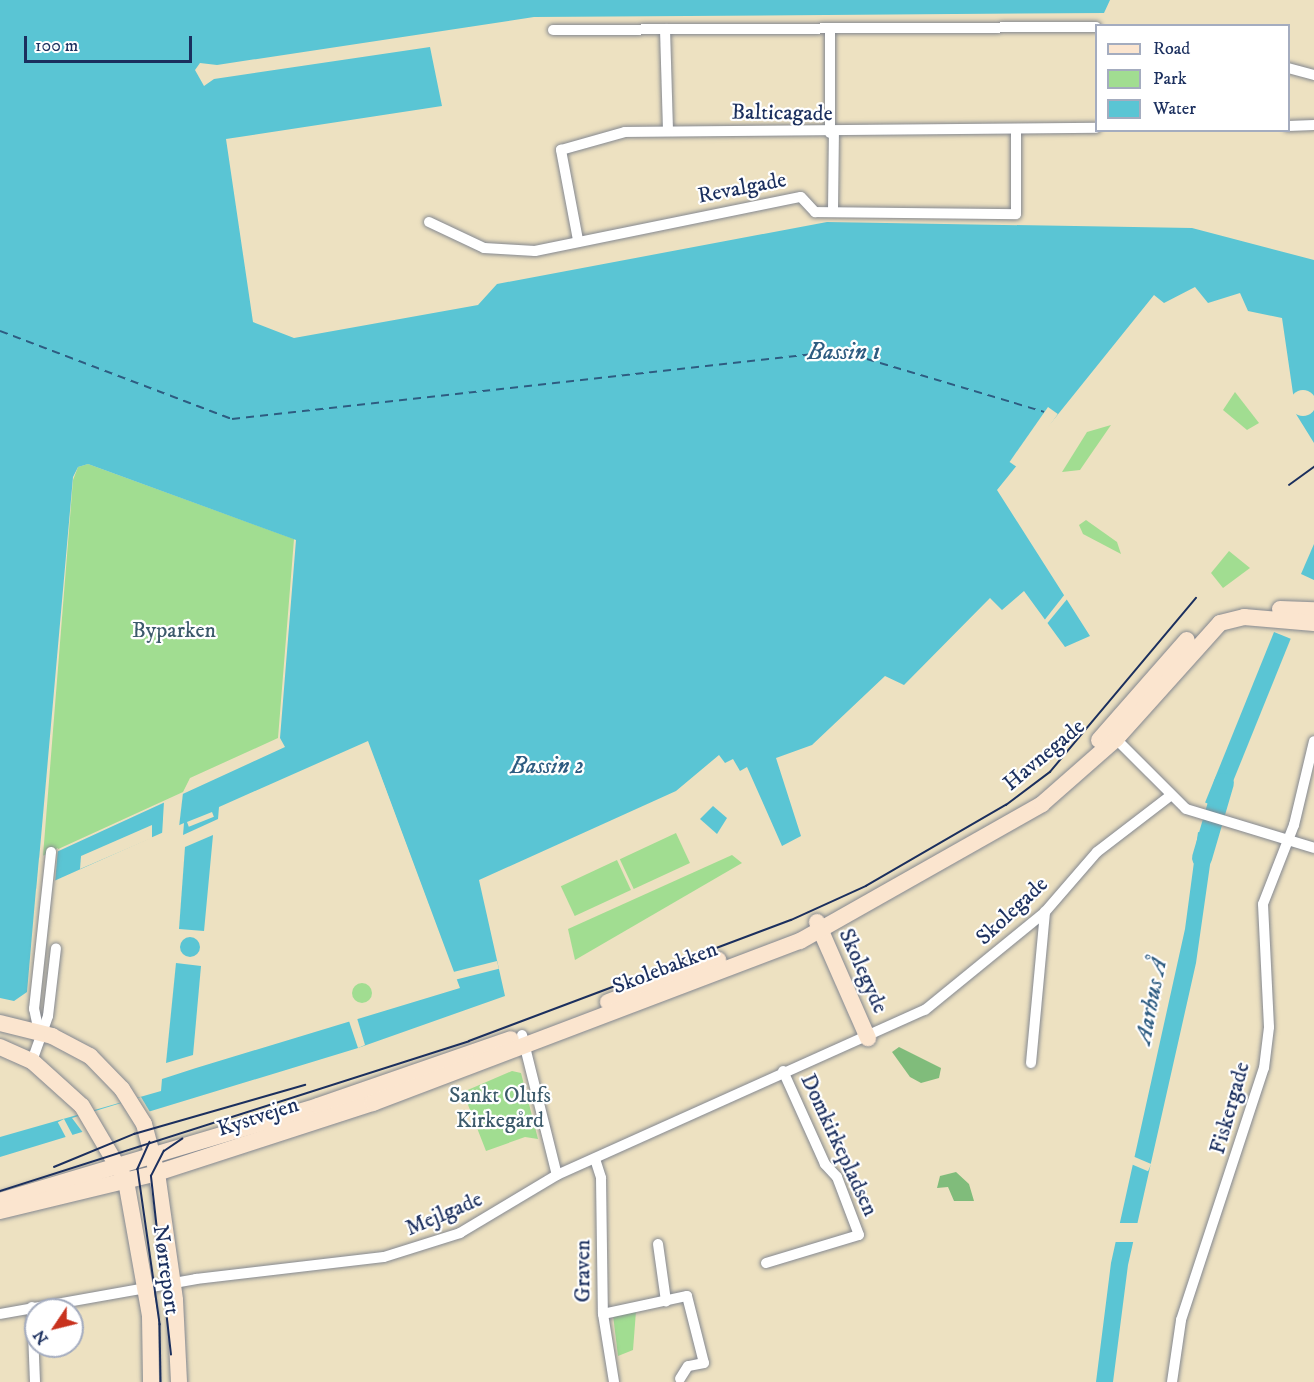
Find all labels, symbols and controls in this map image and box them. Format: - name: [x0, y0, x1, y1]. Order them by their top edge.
- scale bar: [27, 24, 195, 62]
- legend: [1095, 24, 1290, 132]
- text: 100 m: [35, 35, 78, 57]
- text: Road: [1153, 38, 1190, 60]
- text: Park: [1153, 68, 1187, 90]
- text: Water: [1153, 98, 1196, 120]
- street label: Balticagade: [731, 99, 833, 127]
- street label: Revalgade: [696, 167, 788, 209]
- water label: Bassin 1: [807, 339, 881, 367]
- park label: Byparken: [132, 618, 216, 644]
- street label: Havnegade: [998, 713, 1090, 797]
- water label: Bassin 2: [510, 753, 584, 781]
- street label: Skolegade: [971, 871, 1053, 951]
- street label: Skolegyde: [833, 925, 893, 1017]
- street label: Skolebakken: [609, 936, 721, 1000]
- water label: Aarhus Å: [1130, 956, 1174, 1046]
- street label: Fiskergade: [1204, 1059, 1256, 1157]
- street label: Domkirkepladsen: [795, 1070, 883, 1220]
- park label: Sankt Olufs Kirkegård: [449, 1082, 551, 1134]
- street label: Kystvejen: [214, 1091, 302, 1143]
- street label: Mejlgade: [402, 1186, 486, 1242]
- street label: Nørreport: [147, 1223, 185, 1317]
- street label: Graven: [570, 1239, 596, 1303]
- north arrow: [24, 1298, 84, 1358]
- text: N: [29, 1326, 53, 1348]

